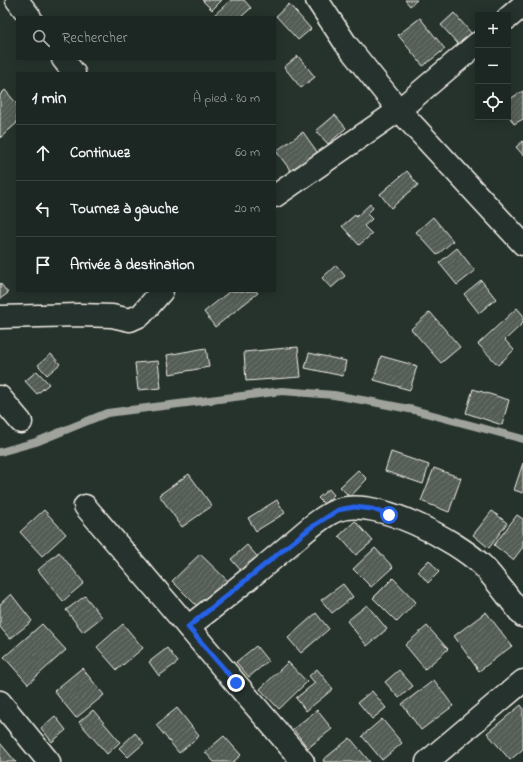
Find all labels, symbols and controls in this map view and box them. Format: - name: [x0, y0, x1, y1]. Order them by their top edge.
- map controls: [475, 12, 511, 120]
- button: +: [475, 12, 511, 48]
- search box: [16, 16, 276, 60]
- icon: search: [30, 27, 52, 49]
- text: Rechercher: [62, 27, 127, 49]
- button: −: [475, 48, 511, 84]
- button: locate: [475, 84, 511, 120]
- text: 1 min: [32, 86, 66, 111]
- text: À pied · 80 m: [193, 89, 260, 108]
- icon: ahead: [32, 142, 54, 164]
- text: Continuez: [70, 142, 130, 164]
- text: 60 m: [235, 143, 260, 162]
- icon: left: [32, 198, 54, 220]
- text: Tournez à gauche: [70, 198, 178, 220]
- text: 20 m: [235, 199, 260, 218]
- icon: arrive: [32, 254, 54, 276]
- text: Arrivée à destination: [70, 254, 195, 276]
- route start: [380, 506, 398, 524]
- route end: [227, 674, 245, 692]

